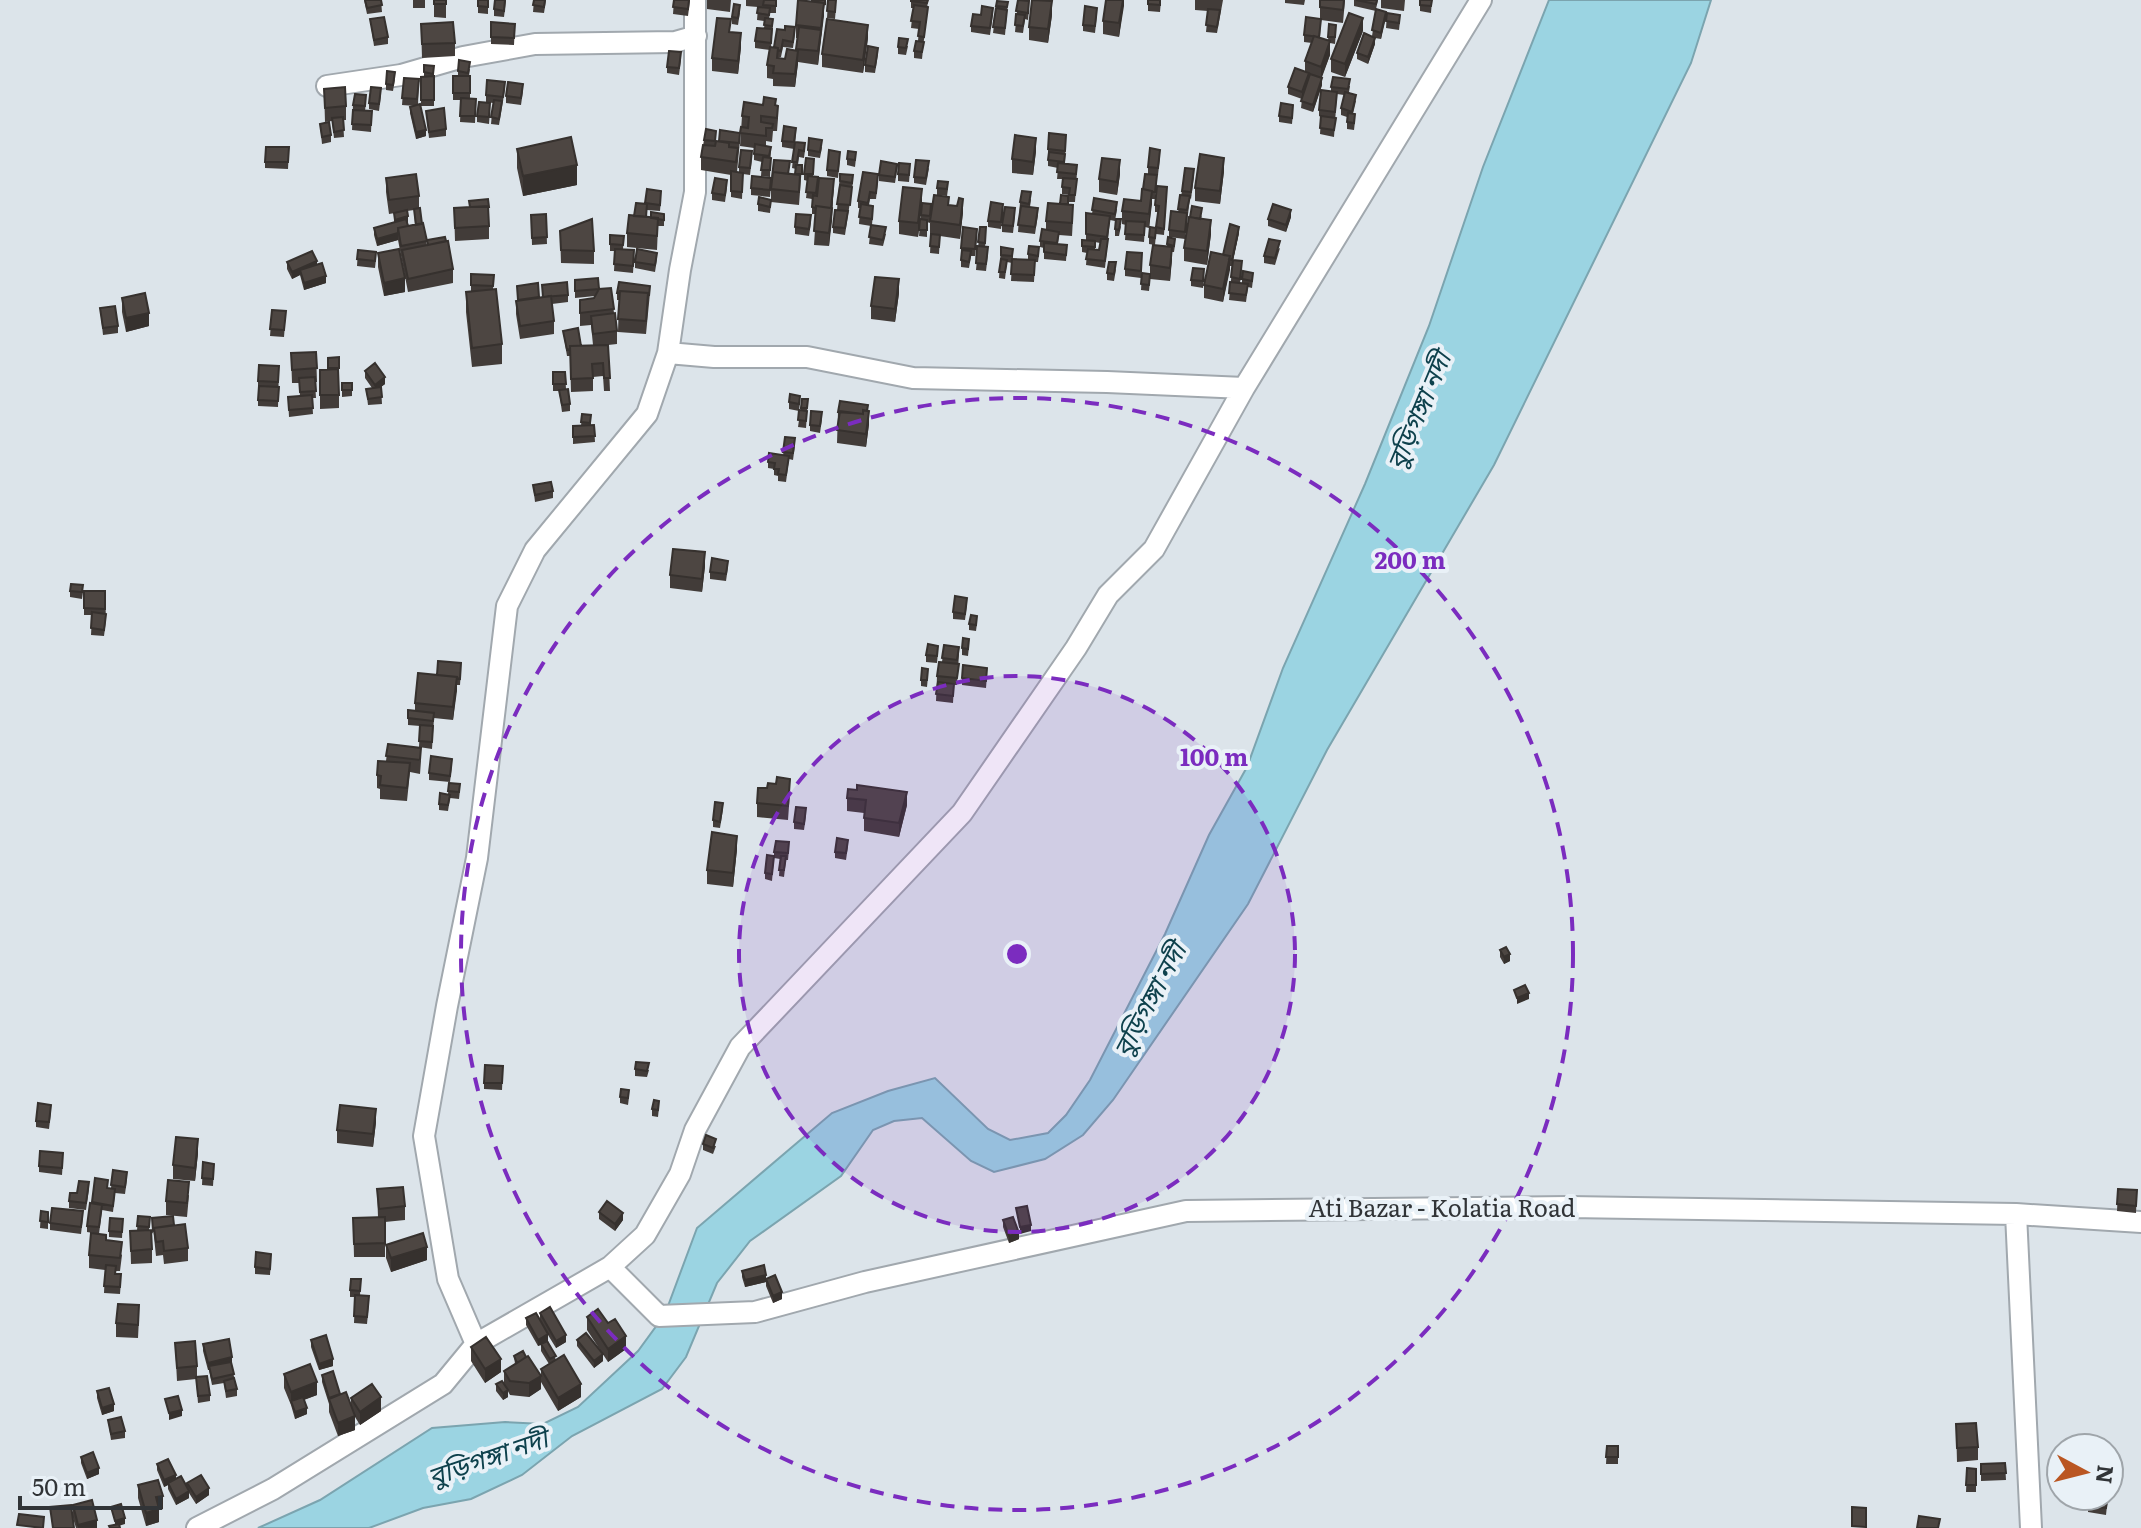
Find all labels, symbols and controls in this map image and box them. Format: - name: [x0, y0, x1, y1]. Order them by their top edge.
- water label: বুড়িগঙ্গা নদী: [1374, 340, 1461, 475]
- text: 200 m: [1374, 541, 1446, 576]
- text: 100 m: [1180, 738, 1248, 773]
- water label: বুড়িগঙ্গা নদী: [1101, 930, 1197, 1063]
- centre of rings: [1003, 940, 1031, 968]
- street label: Ati Bazar - Kolatia Road: [1309, 1189, 1576, 1224]
- water label: বুড়িগঙ্গা নদী: [422, 1415, 557, 1494]
- north arrow: [2045, 1432, 2125, 1512]
- scale bar: [20, 1460, 160, 1510]
- text: N: [2089, 1463, 2124, 1486]
- text: 50 m: [32, 1468, 86, 1503]

